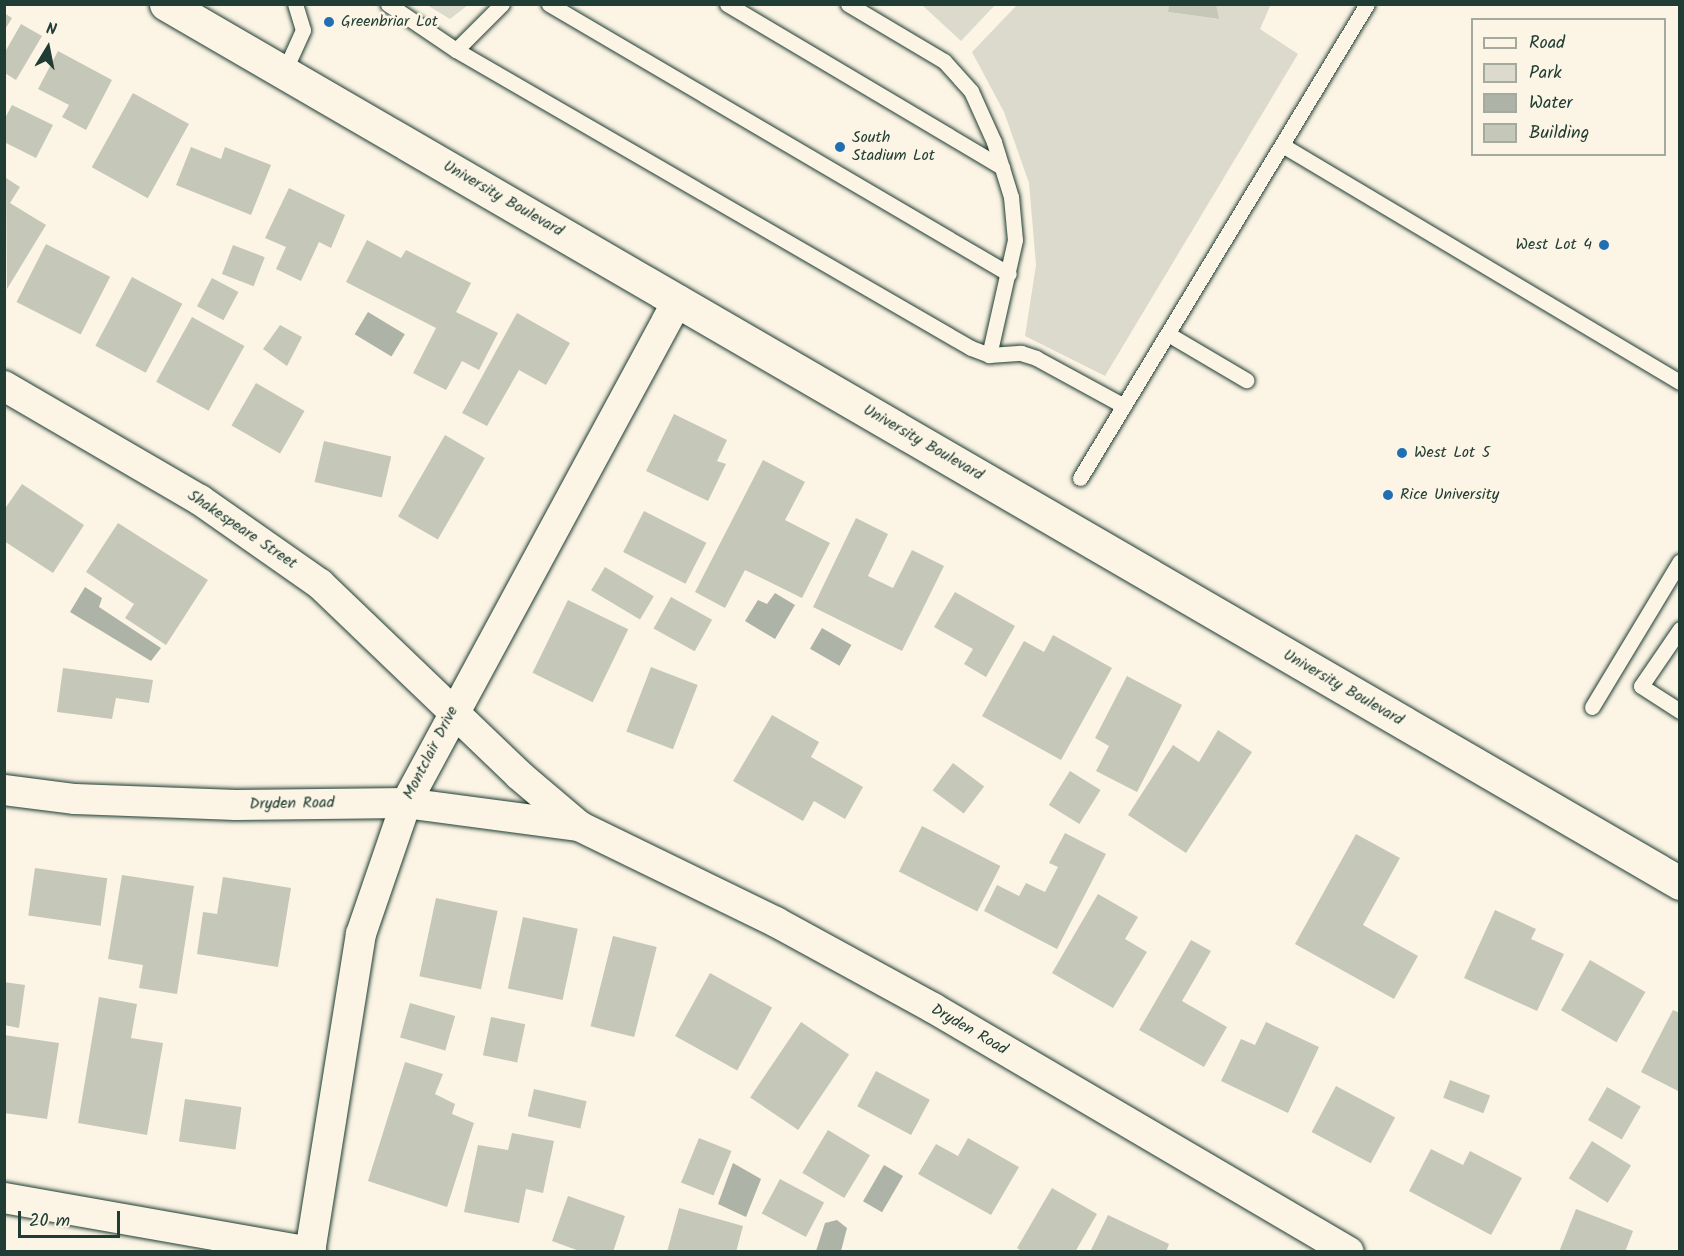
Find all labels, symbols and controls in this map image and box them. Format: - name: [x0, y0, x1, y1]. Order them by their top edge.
- place label: Greenbriar Lot: [341, 12, 438, 32]
- marker: Greenbriar Lot: [322, 15, 336, 29]
- text: N: [44, 17, 58, 43]
- north arrow: [18, 18, 78, 78]
- legend: [1471, 18, 1666, 156]
- text: Road: [1529, 29, 1565, 58]
- text: Park: [1529, 59, 1562, 88]
- text: Water: [1529, 89, 1573, 118]
- text: Building: [1529, 119, 1589, 148]
- place label: South Stadium Lot: [852, 128, 935, 166]
- marker: South Stadium Lot: [833, 140, 847, 154]
- street label: University Boulevard: [439, 157, 567, 241]
- place label: West Lot 4: [1515, 235, 1592, 255]
- marker: West Lot 4: [1597, 238, 1611, 252]
- street label: University Boulevard: [859, 401, 987, 485]
- place label: West Lot 5: [1414, 443, 1490, 463]
- marker: West Lot 5: [1395, 446, 1409, 460]
- place label: Rice University: [1400, 485, 1499, 505]
- street label: Shakespeare Street: [184, 486, 300, 574]
- marker: Rice University: [1381, 488, 1395, 502]
- street label: University Boulevard: [1279, 646, 1407, 730]
- street label: Montclair Drive: [399, 703, 463, 803]
- street label: Dryden Road: [249, 794, 335, 814]
- street label: Dryden Road: [927, 1000, 1011, 1060]
- scale bar: [21, 1199, 123, 1237]
- text: 20 m: [29, 1207, 70, 1236]

